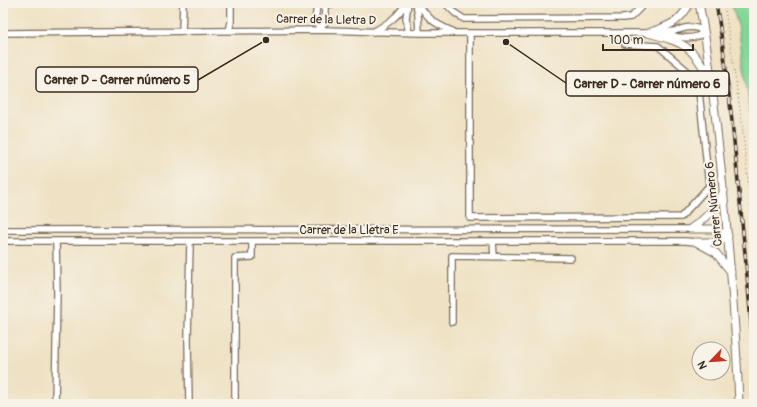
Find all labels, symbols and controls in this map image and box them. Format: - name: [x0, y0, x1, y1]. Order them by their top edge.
- street label: Carrer de la Lletra D: [276, 12, 377, 28]
- scale bar: [603, 26, 693, 52]
- text: 100 m: [609, 33, 644, 48]
- callout: Carrer D - Carrer número 5: [36, 67, 198, 92]
- callout: Carrer D - Carrer número 6: [566, 71, 729, 96]
- text: Carrer D - Carrer número 5: [44, 72, 190, 88]
- text: Carrer D - Carrer número 6: [573, 76, 721, 92]
- street label: Carrer Número 6: [702, 161, 726, 247]
- street label: Carrer de la Lletra E: [300, 223, 398, 238]
- north arrow: [691, 341, 731, 381]
- text: N: [695, 358, 710, 371]

